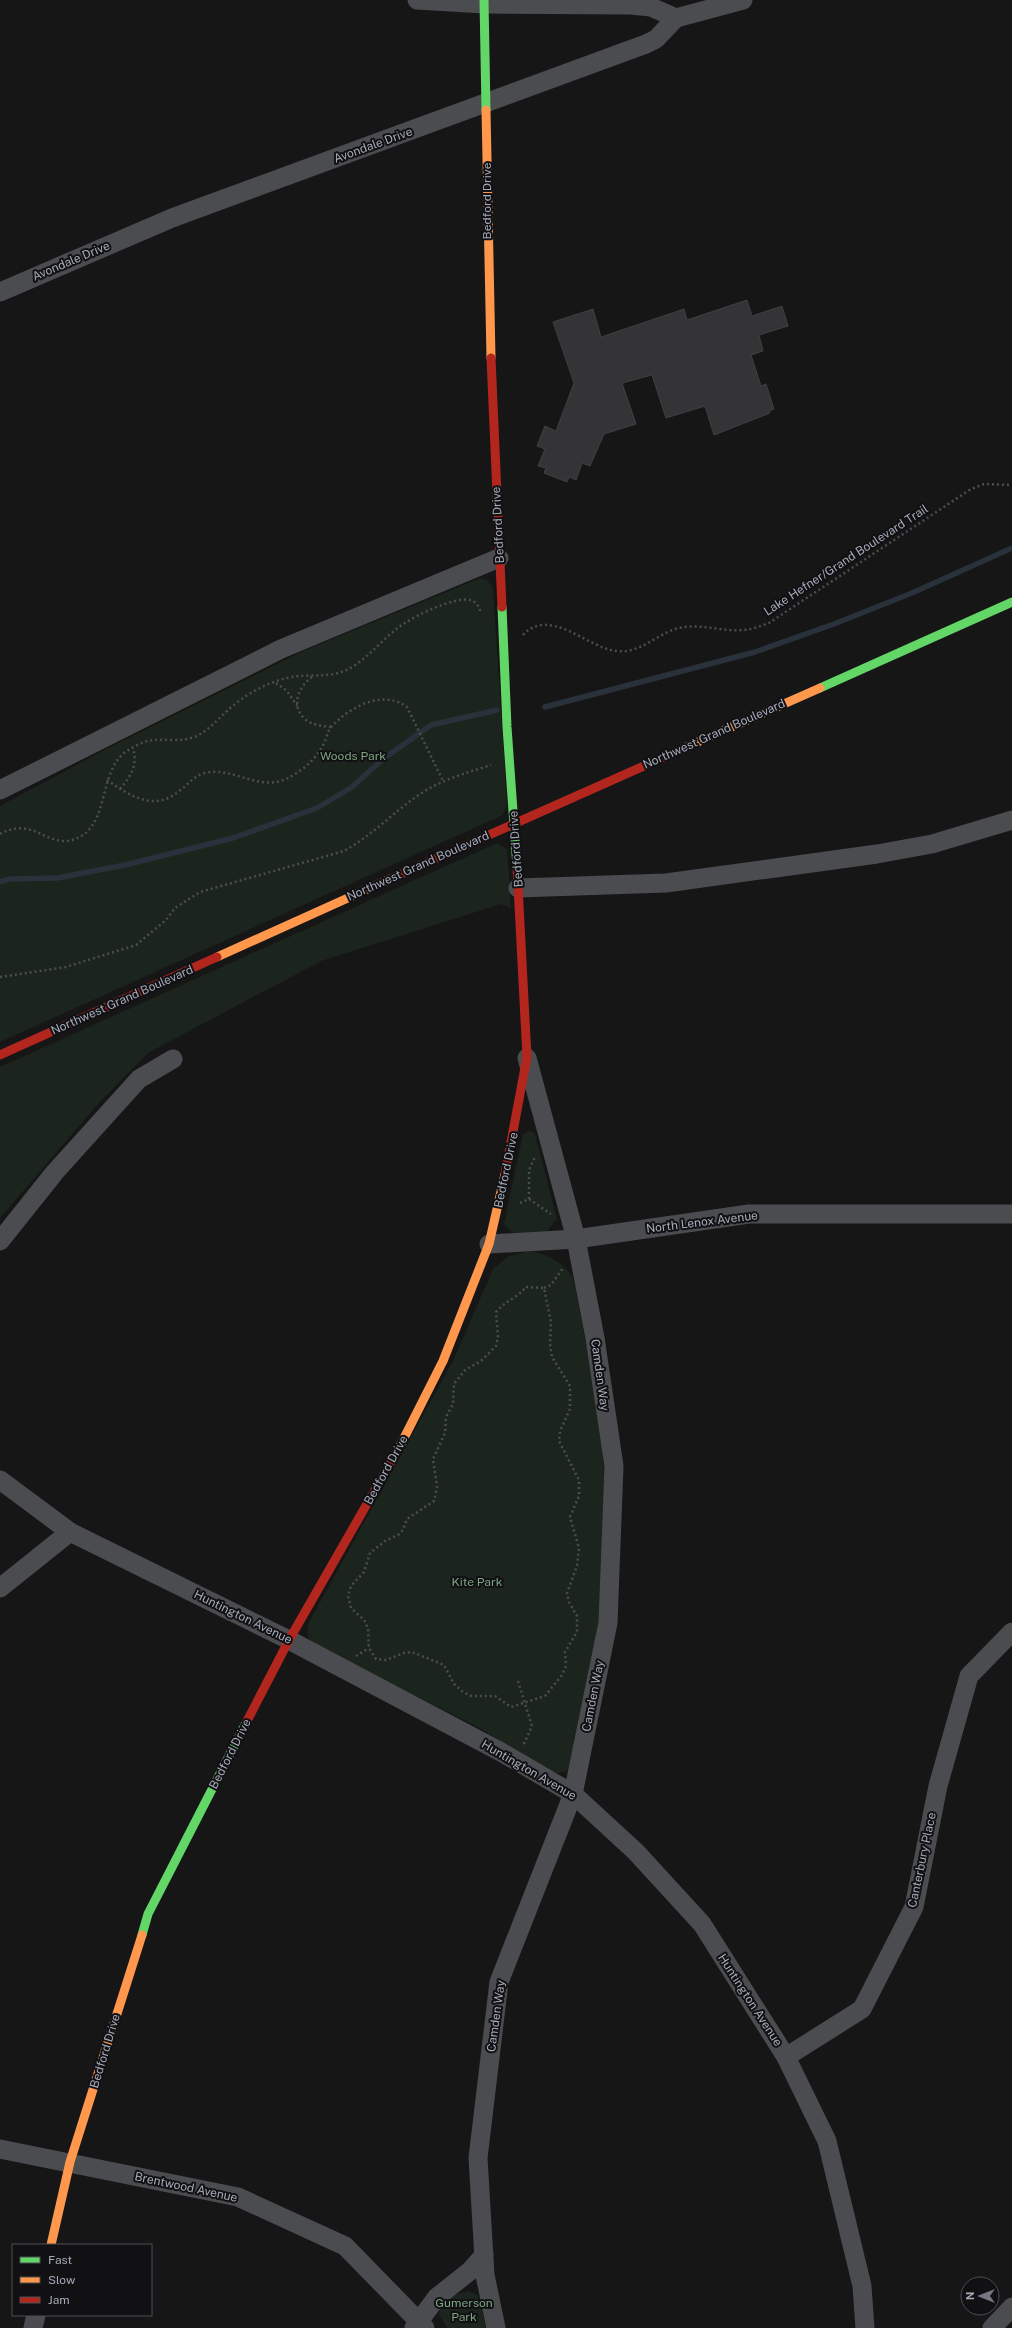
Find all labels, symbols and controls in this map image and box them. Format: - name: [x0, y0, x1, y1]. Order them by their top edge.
- street label: Avondale Drive: [332, 124, 415, 166]
- street label: Bedford Drive: [480, 162, 494, 239]
- street label: Avondale Drive: [30, 238, 112, 284]
- street label: Bedford Drive: [489, 486, 507, 564]
- street label: Lake Hefner/Grand Boulevard Trail: [761, 501, 931, 618]
- street label: Northwest Grand Boulevard: [641, 696, 787, 772]
- park label: Woods Park: [320, 749, 386, 763]
- street label: Bedford Drive: [506, 810, 526, 888]
- street label: Northwest Grand Boulevard: [345, 828, 491, 904]
- street label: Northwest Grand Boulevard: [49, 962, 195, 1038]
- street label: Bedford Drive: [491, 1131, 521, 1209]
- street label: North Lenox Avenue: [645, 1208, 759, 1236]
- street label: Camden Way: [588, 1338, 612, 1412]
- street label: Bedford Drive: [361, 1433, 411, 1507]
- park label: Kite Park: [452, 1575, 503, 1589]
- street label: Huntington Avenue: [192, 1587, 295, 1647]
- street label: Camden Way: [579, 1659, 607, 1733]
- street label: Bedford Drive: [206, 1716, 254, 1791]
- street label: Huntington Avenue: [479, 1737, 579, 1803]
- street label: Canterbury Place: [905, 1811, 939, 1909]
- street label: Huntington Avenue: [715, 1951, 785, 2049]
- street label: Camden Way: [484, 1979, 508, 2053]
- street label: Bedford Drive: [87, 2012, 123, 2090]
- street label: Brentwood Avenue: [133, 2169, 239, 2205]
- legend: [12, 2244, 152, 2316]
- text: Fast: [48, 2253, 73, 2267]
- text: Slow: [48, 2273, 76, 2287]
- north arrow: [960, 2276, 1000, 2316]
- text: N: [964, 2292, 976, 2300]
- text: Jam: [48, 2293, 70, 2307]
- park label: Gumerson Park: [435, 2296, 493, 2324]

